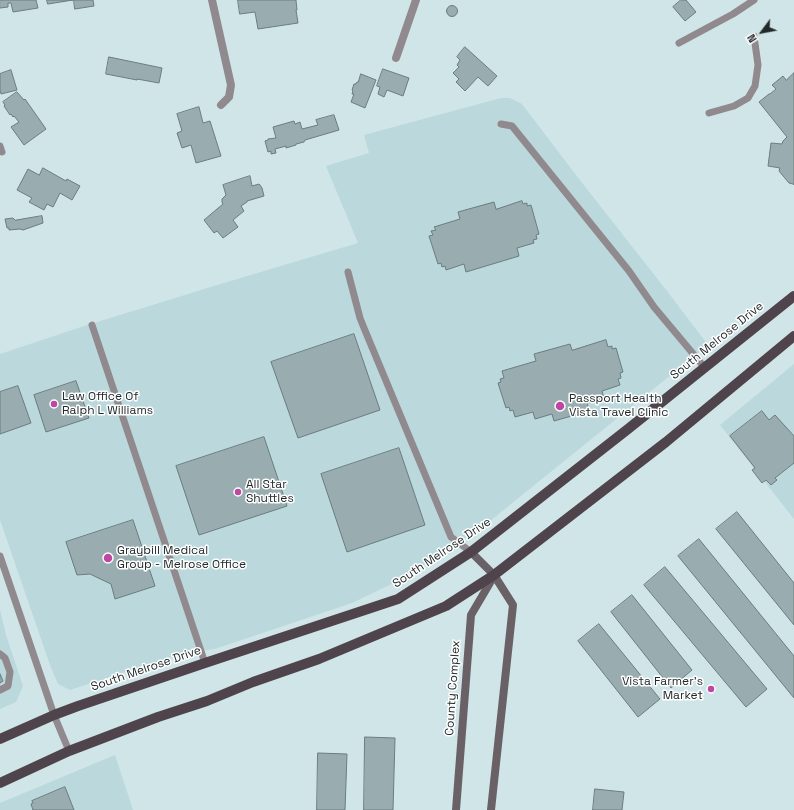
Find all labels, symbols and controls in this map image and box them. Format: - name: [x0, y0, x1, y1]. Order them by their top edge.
- north arrow: [742, 12, 782, 52]
- text: N: [744, 32, 760, 45]
- street label: South Melrose Drive: [668, 299, 766, 383]
- place label: Law Office Of Ralph L Williams: [62, 390, 153, 418]
- place label: Passport Health Vista Travel Clinic: [569, 392, 668, 420]
- marker: Law Office Of Ralph L Williams: [49, 399, 59, 409]
- marker: Passport Health Vista Travel Clinic: [554, 400, 566, 412]
- place label: All Star Shuttles: [246, 478, 294, 506]
- marker: All Star Shuttles: [233, 487, 243, 497]
- street label: South Melrose Drive: [390, 515, 494, 591]
- place label: Graybill Medical Group - Melrose Office: [117, 544, 246, 572]
- marker: Graybill Medical Group - Melrose Office: [102, 552, 114, 564]
- street label: County Complex: [442, 640, 464, 736]
- street label: South Melrose Drive: [89, 643, 203, 695]
- place label: Vista Farmer's Market: [622, 675, 703, 703]
- marker: Vista Farmer's Market: [706, 684, 716, 694]

